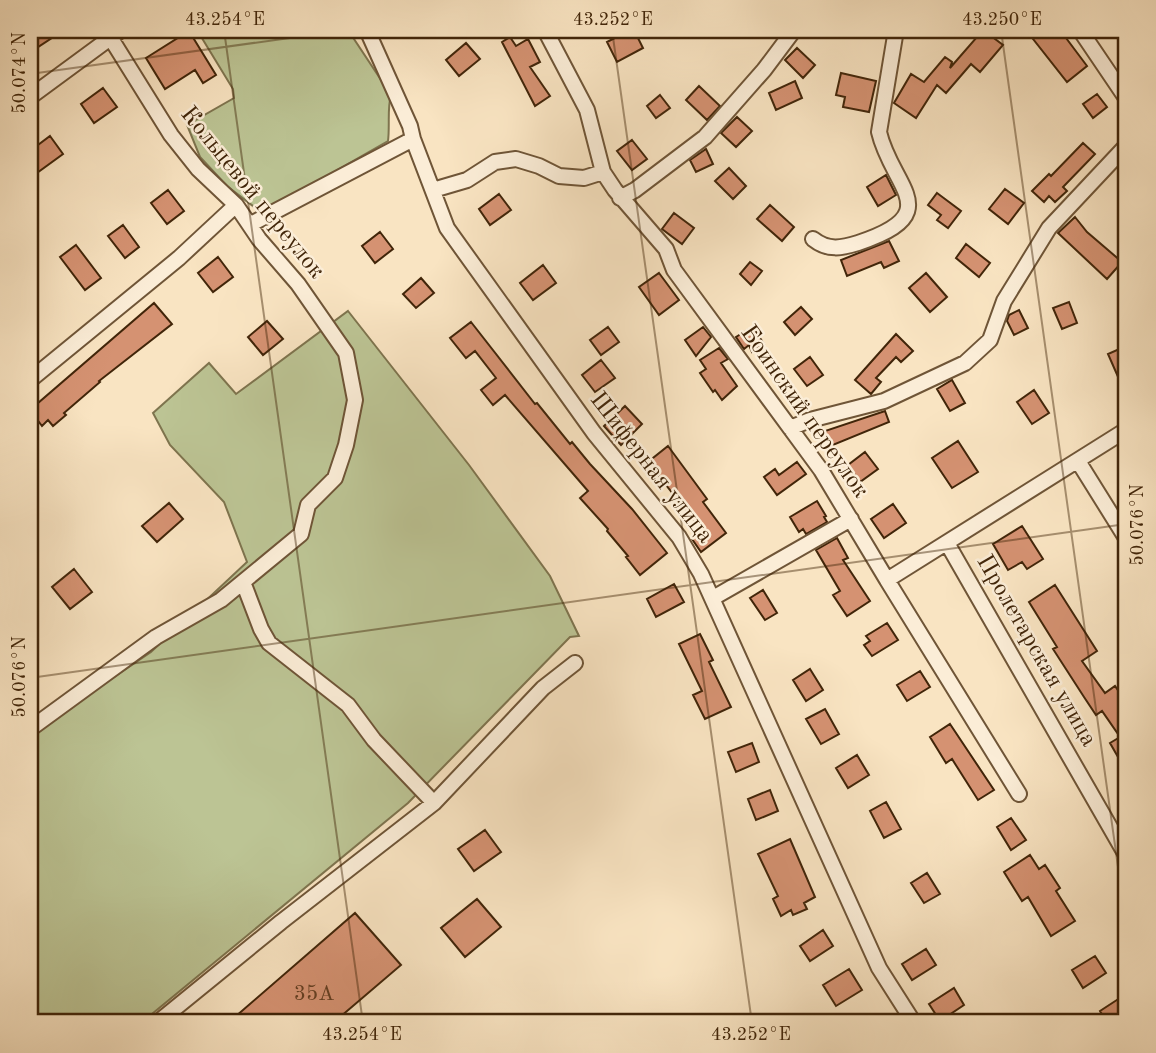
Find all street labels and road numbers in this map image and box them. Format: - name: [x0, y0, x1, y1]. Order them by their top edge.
- street label: Кольцевой переулок: [175, 102, 329, 284]
- street label: Боинский переулок: [735, 321, 873, 503]
- street label: Шиферная улица: [585, 388, 717, 548]
- street label: Пролетарская улица: [971, 551, 1101, 751]

